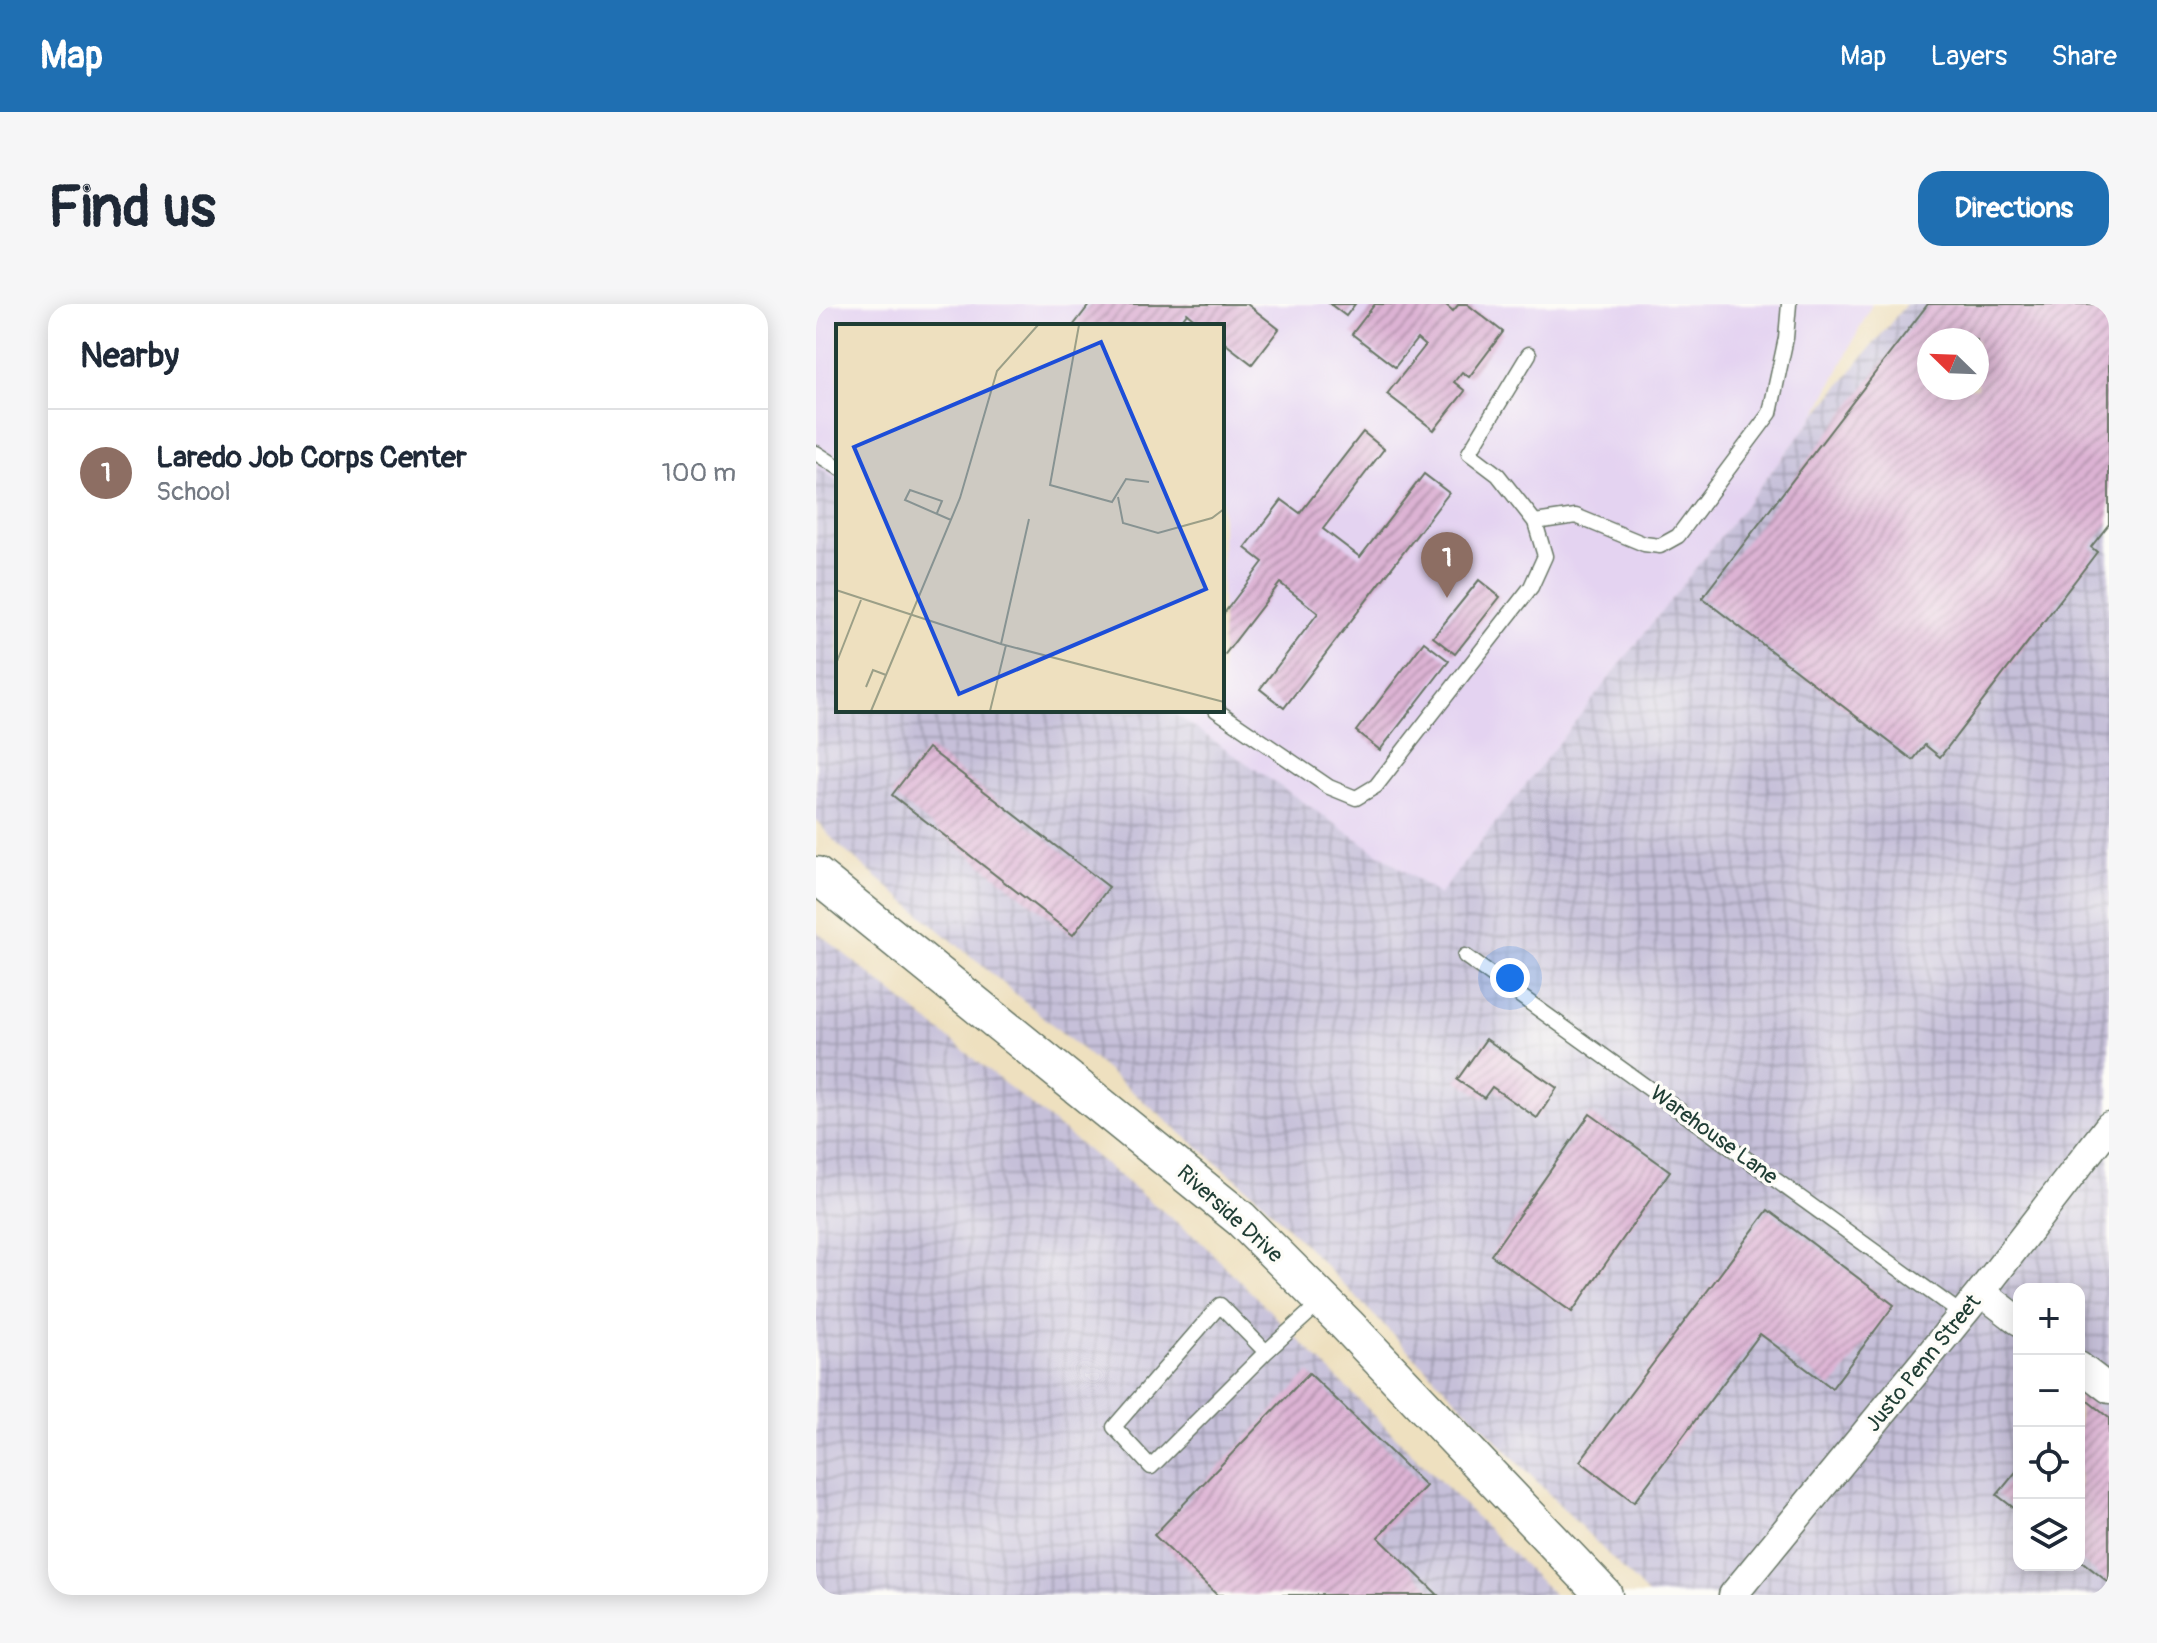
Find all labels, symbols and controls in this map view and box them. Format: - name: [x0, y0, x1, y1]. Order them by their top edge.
- text: Map: [40, 32, 103, 80]
- text: Map: [1840, 39, 1886, 74]
- text: Layers: [1930, 39, 2007, 74]
- text: Share: [2051, 39, 2117, 74]
- button: Directions: [1918, 171, 2109, 246]
- text: Find us: [48, 174, 216, 243]
- inset map: [836, 324, 1224, 712]
- north arrow: [1917, 328, 1989, 400]
- text: Nearby: [80, 335, 179, 378]
- text: Laredo Job Corps Center: [156, 439, 467, 476]
- text: 1: [101, 457, 111, 489]
- text: 100 m: [662, 457, 736, 489]
- text: School: [156, 476, 231, 508]
- pin: 1: [1421, 532, 1473, 598]
- your location: [1490, 958, 1530, 998]
- street label: Warehouse Lane: [1645, 1079, 1784, 1191]
- street label: Riverside Drive: [1171, 1159, 1289, 1269]
- map controls: [2013, 1283, 2085, 1571]
- button: +: [2013, 1283, 2085, 1355]
- street label: Justo Penn Street: [1859, 1289, 1987, 1437]
- button: −: [2013, 1355, 2085, 1427]
- button: locate: [2013, 1427, 2085, 1499]
- button: layers: [2013, 1499, 2085, 1571]

